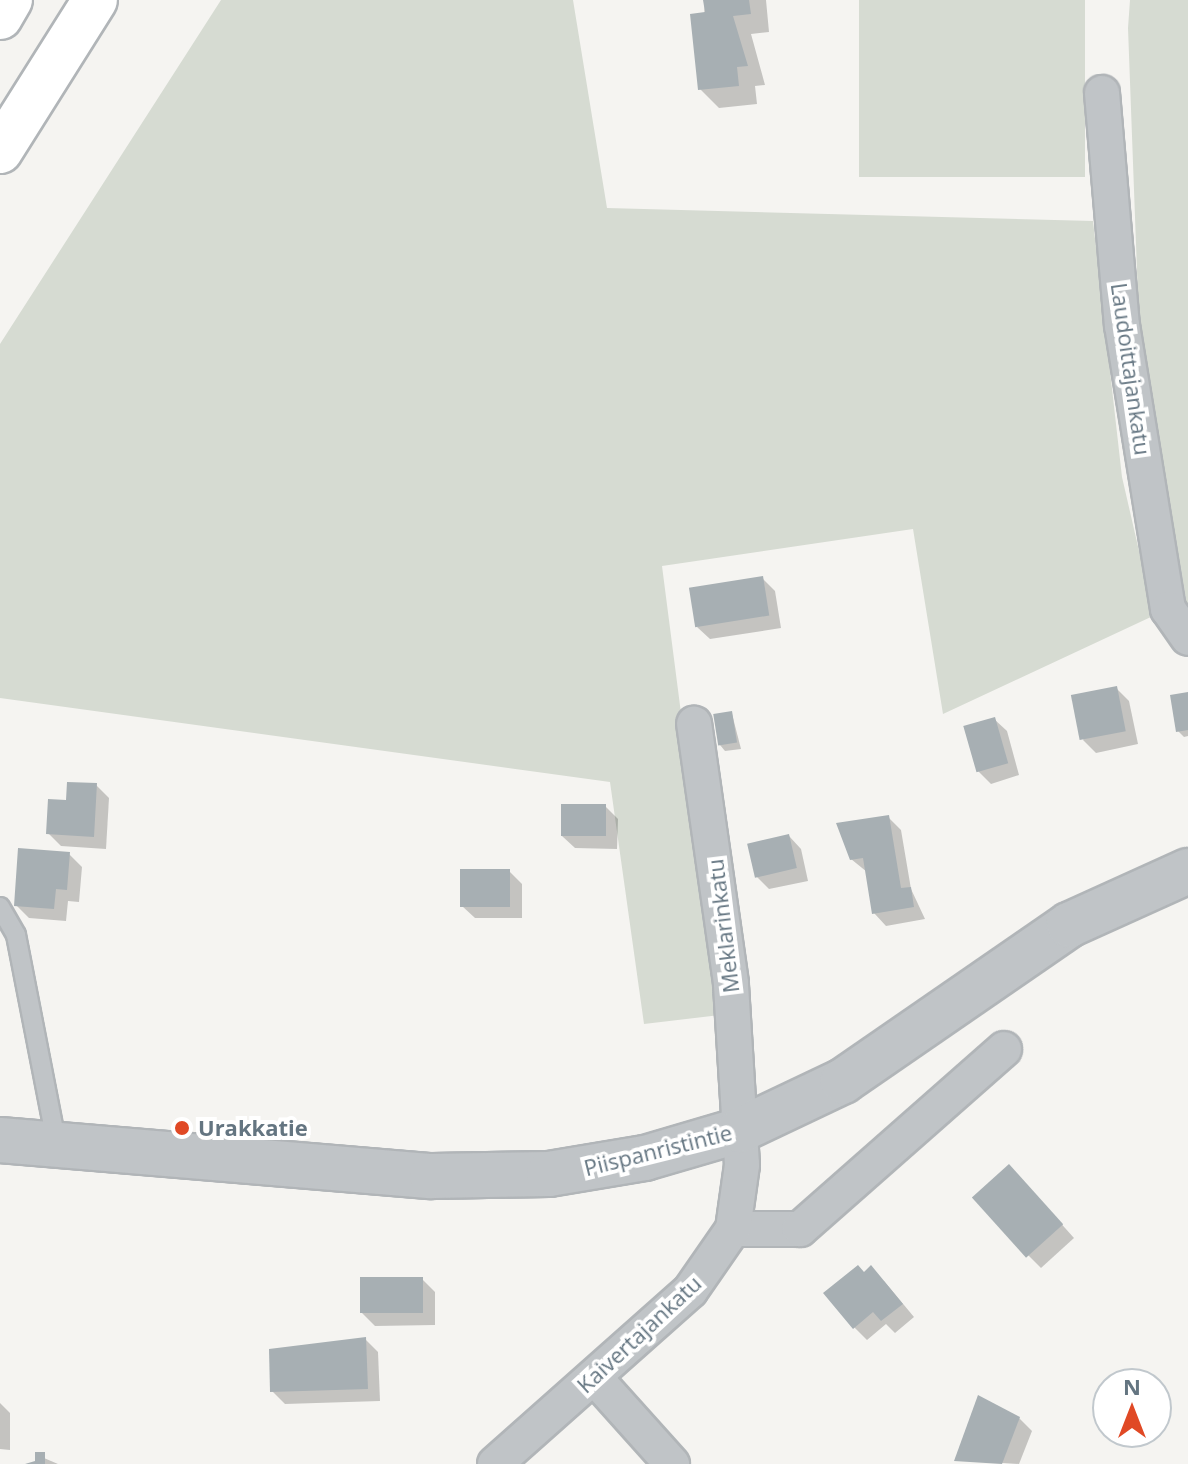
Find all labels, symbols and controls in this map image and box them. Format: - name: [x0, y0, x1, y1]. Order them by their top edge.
- street label: Laudoittajankatu: [1106, 281, 1156, 457]
- street label: Meklarinkatu: [702, 858, 744, 994]
- place label: Urakkatie: [198, 1115, 308, 1141]
- marker: Urakkatie: [173, 1119, 191, 1137]
- street label: Piispanristintie: [581, 1119, 735, 1181]
- street label: Kaivertajankatu: [571, 1270, 707, 1398]
- north arrow: [1092, 1368, 1172, 1448]
- text: N: [1123, 1371, 1141, 1401]

